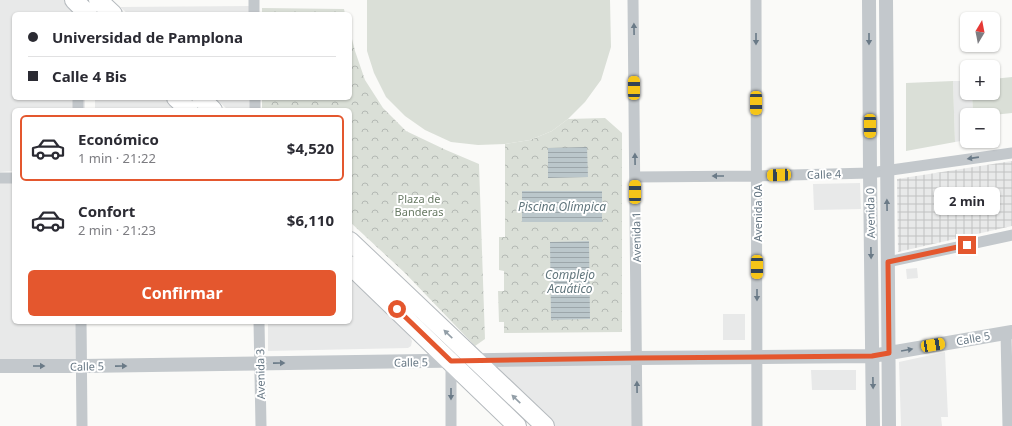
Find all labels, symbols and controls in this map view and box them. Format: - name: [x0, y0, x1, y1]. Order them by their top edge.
- north arrow: [960, 12, 1000, 52]
- map controls: [960, 12, 1000, 148]
- one-way arrow: [631, 22, 637, 35]
- text: Universidad de Pamplona: [52, 27, 243, 47]
- one-way arrow: [753, 33, 759, 46]
- one-way arrow: [866, 33, 872, 46]
- button: +: [960, 60, 1000, 100]
- text: Calle 4 Bis: [52, 66, 127, 86]
- car: [628, 76, 640, 100]
- car: [750, 91, 762, 115]
- button: −: [960, 108, 1000, 148]
- car: [864, 114, 876, 138]
- text: Económico: [78, 129, 159, 149]
- icon: car: [30, 130, 66, 166]
- text: $4,520: [287, 138, 334, 158]
- text: 1 min · 21:22: [78, 149, 156, 167]
- one-way arrow: [632, 152, 638, 165]
- one-way arrow: [967, 155, 979, 161]
- street label: Calle 4: [807, 166, 842, 182]
- car: [767, 169, 791, 181]
- one-way arrow: [711, 173, 724, 179]
- car: [629, 180, 641, 204]
- street label: Avenida 0A: [750, 183, 765, 242]
- callout: 2 min: [934, 187, 1000, 215]
- street label: Avenida 0: [862, 188, 878, 238]
- park label: Plaza de Banderas: [395, 191, 443, 219]
- text: 2 min: [949, 192, 985, 210]
- water label: Piscina Olímpica: [518, 198, 606, 215]
- one-way arrow: [884, 198, 890, 211]
- text: Confort: [78, 201, 135, 221]
- icon: car: [30, 202, 66, 238]
- text: $6,110: [287, 210, 334, 230]
- street label: Avenida 1: [628, 212, 644, 262]
- text: 2 min · 21:23: [78, 221, 156, 239]
- route end: [958, 236, 976, 254]
- one-way arrow: [868, 247, 874, 260]
- car: [751, 255, 763, 279]
- water label: Complejo Acuático: [545, 266, 595, 297]
- button: Confirmar: [28, 270, 336, 316]
- one-way arrow: [754, 289, 760, 302]
- route start: [388, 300, 406, 318]
- street label: Calle 5: [955, 328, 991, 348]
- one-way arrow: [443, 329, 453, 339]
- car: [920, 337, 946, 353]
- one-way arrow: [901, 347, 913, 353]
- street label: Avenida 3: [252, 349, 268, 399]
- street label: Calle 5: [394, 354, 428, 370]
- street label: Calle 5: [70, 358, 104, 374]
- one-way arrow: [273, 360, 286, 366]
- one-way arrow: [33, 363, 46, 369]
- one-way arrow: [115, 363, 128, 369]
- one-way arrow: [870, 377, 876, 390]
- one-way arrow: [634, 380, 640, 393]
- one-way arrow: [448, 388, 454, 401]
- one-way arrow: [511, 394, 521, 404]

